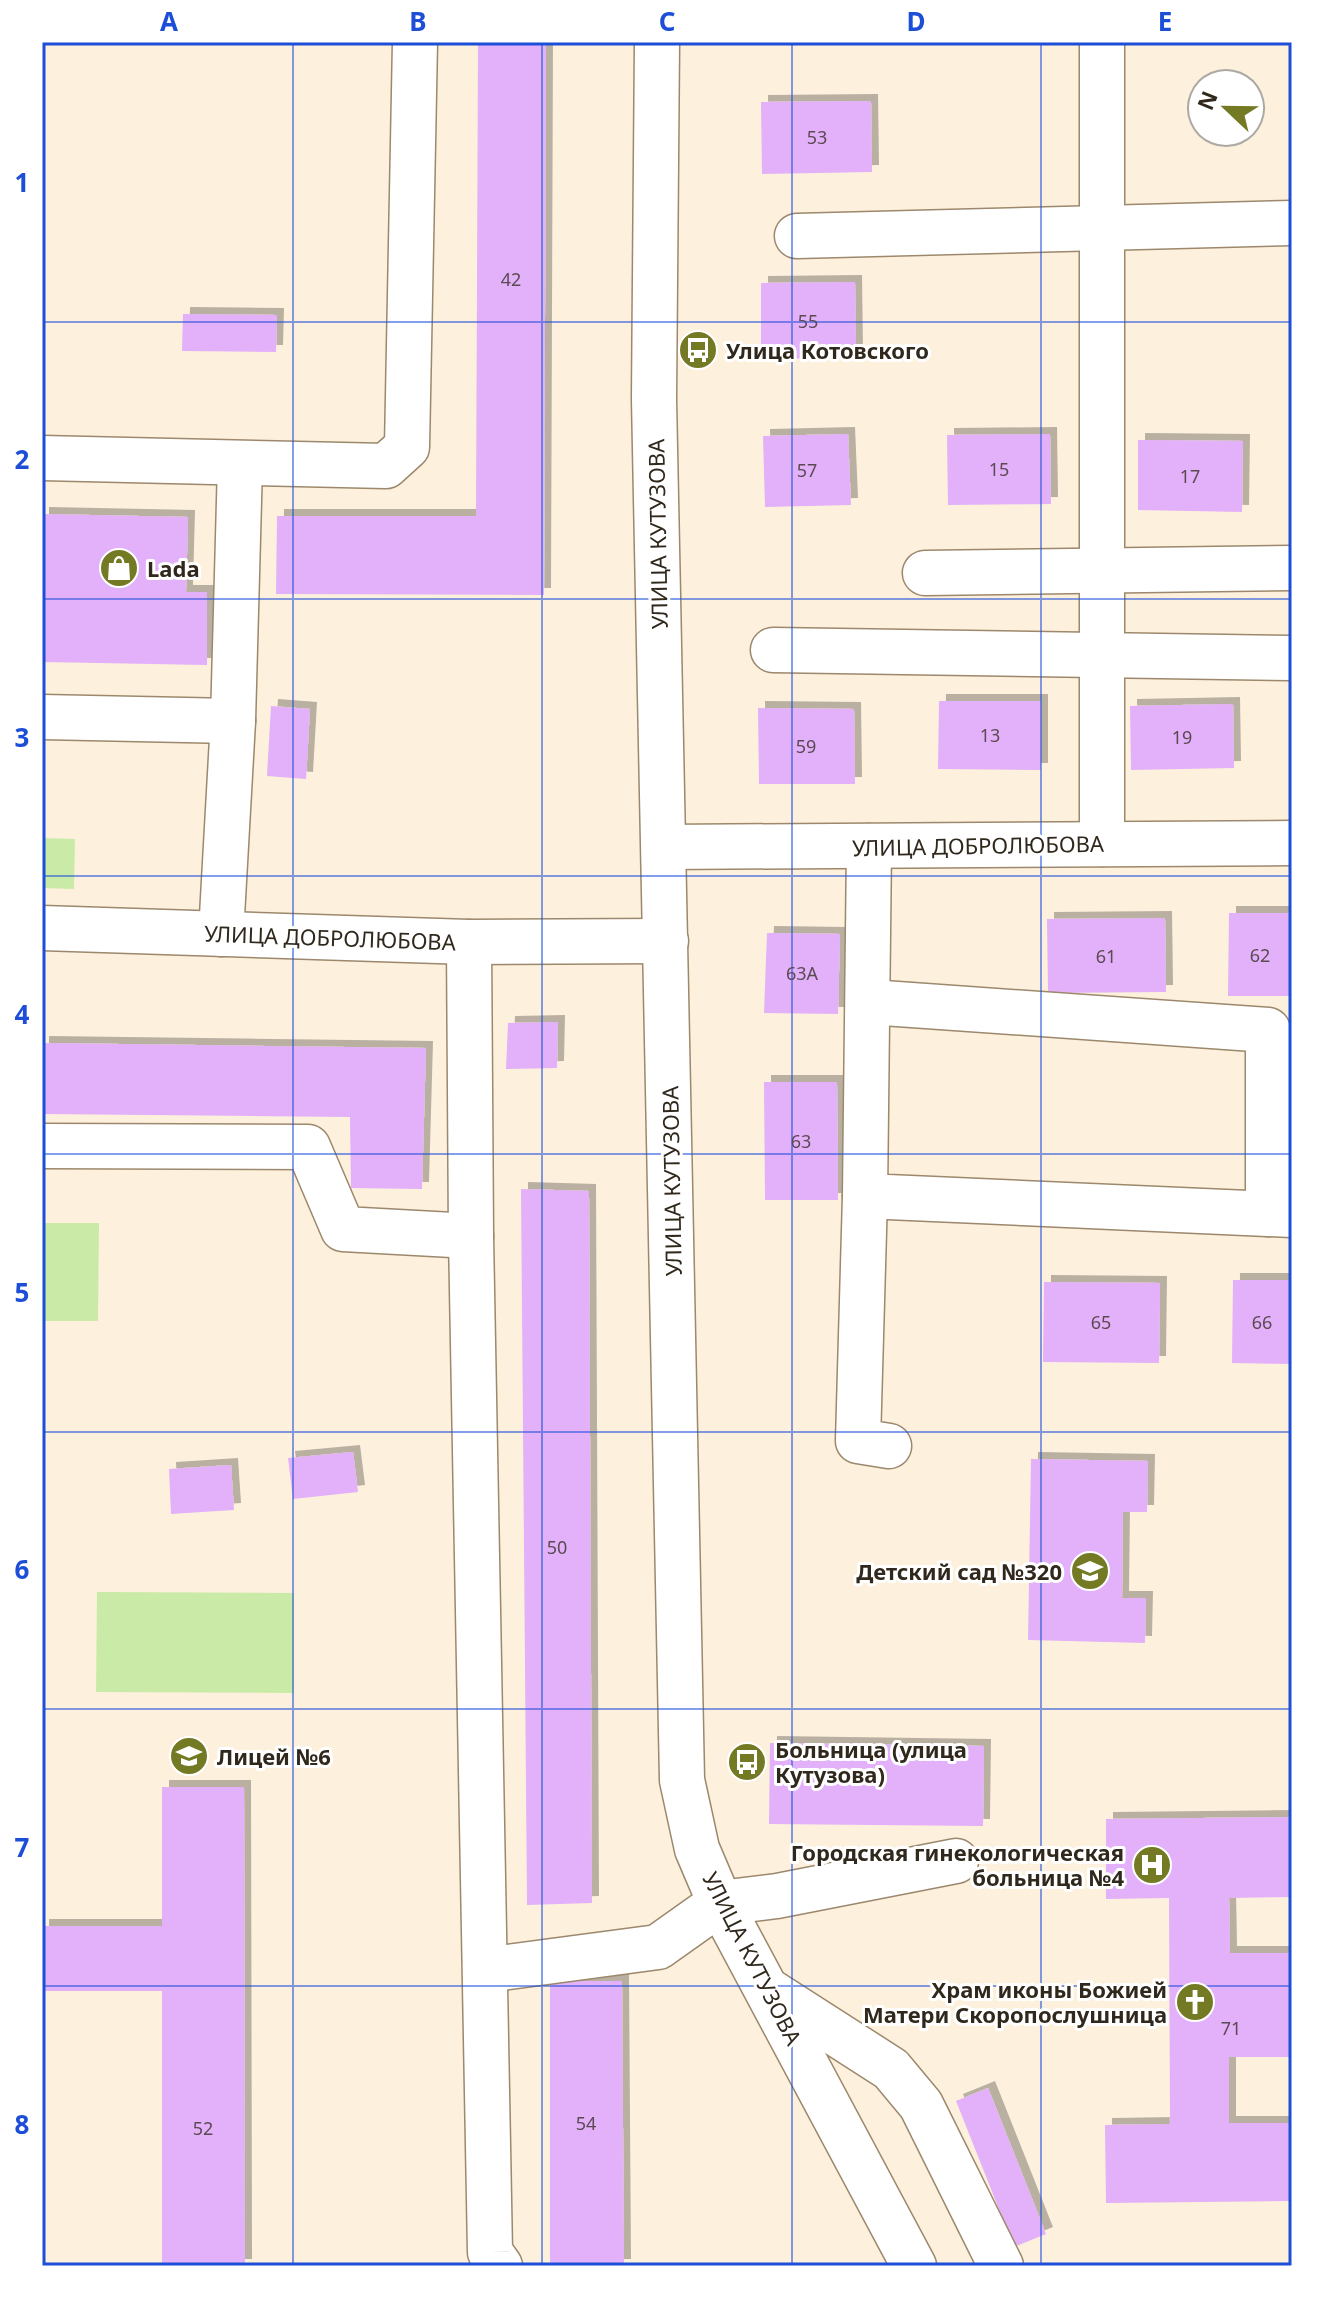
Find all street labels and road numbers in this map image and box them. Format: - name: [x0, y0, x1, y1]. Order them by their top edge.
- street label: УЛИЦА КУТУЗОВА: [640, 438, 674, 629]
- street label: УЛИЦА ДОБРОЛЮБОВА: [852, 828, 1105, 862]
- street label: УЛИЦА ДОБРОЛЮБОВА: [204, 918, 457, 956]
- street label: УЛИЦА КУТУЗОВА: [654, 1085, 688, 1276]
- street label: УЛИЦА КУТУЗОВА: [696, 1866, 810, 2051]

